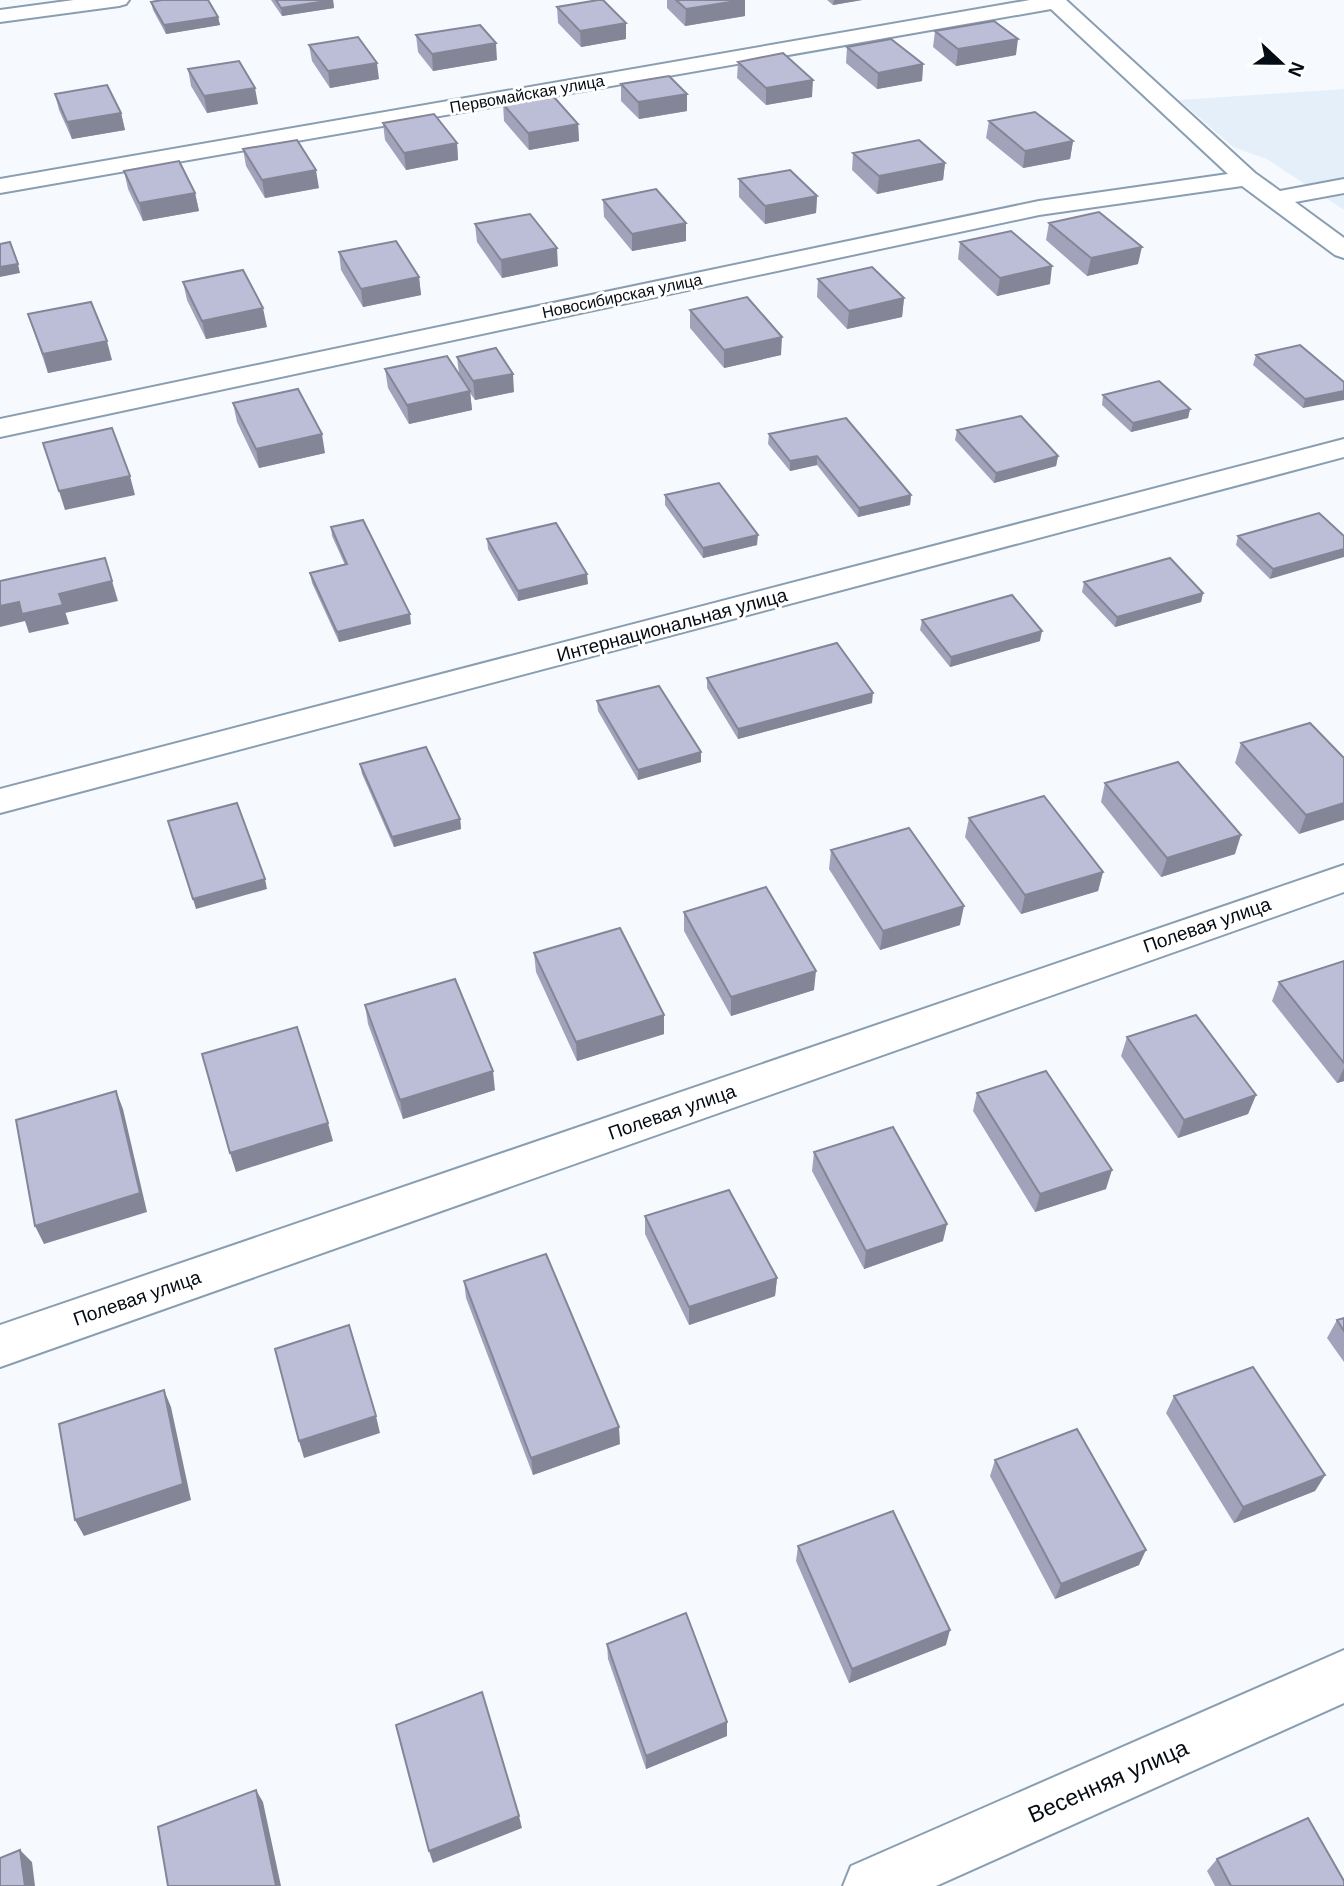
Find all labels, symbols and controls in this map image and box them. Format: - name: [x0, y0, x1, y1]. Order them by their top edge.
- north arrow: [1246, 28, 1316, 98]
- text: N: [1284, 59, 1309, 79]
- street label: Первомайская улица: [448, 72, 606, 116]
- street label: Новосибирская улица: [541, 271, 704, 321]
- street label: Интернациональная улица: [554, 584, 790, 666]
- street label: Полевая улица: [1140, 893, 1274, 957]
- street label: Полевая улица: [605, 1080, 739, 1144]
- street label: Полевая улица: [70, 1266, 204, 1330]
- street label: Весенняя улица: [1024, 1734, 1192, 1828]

